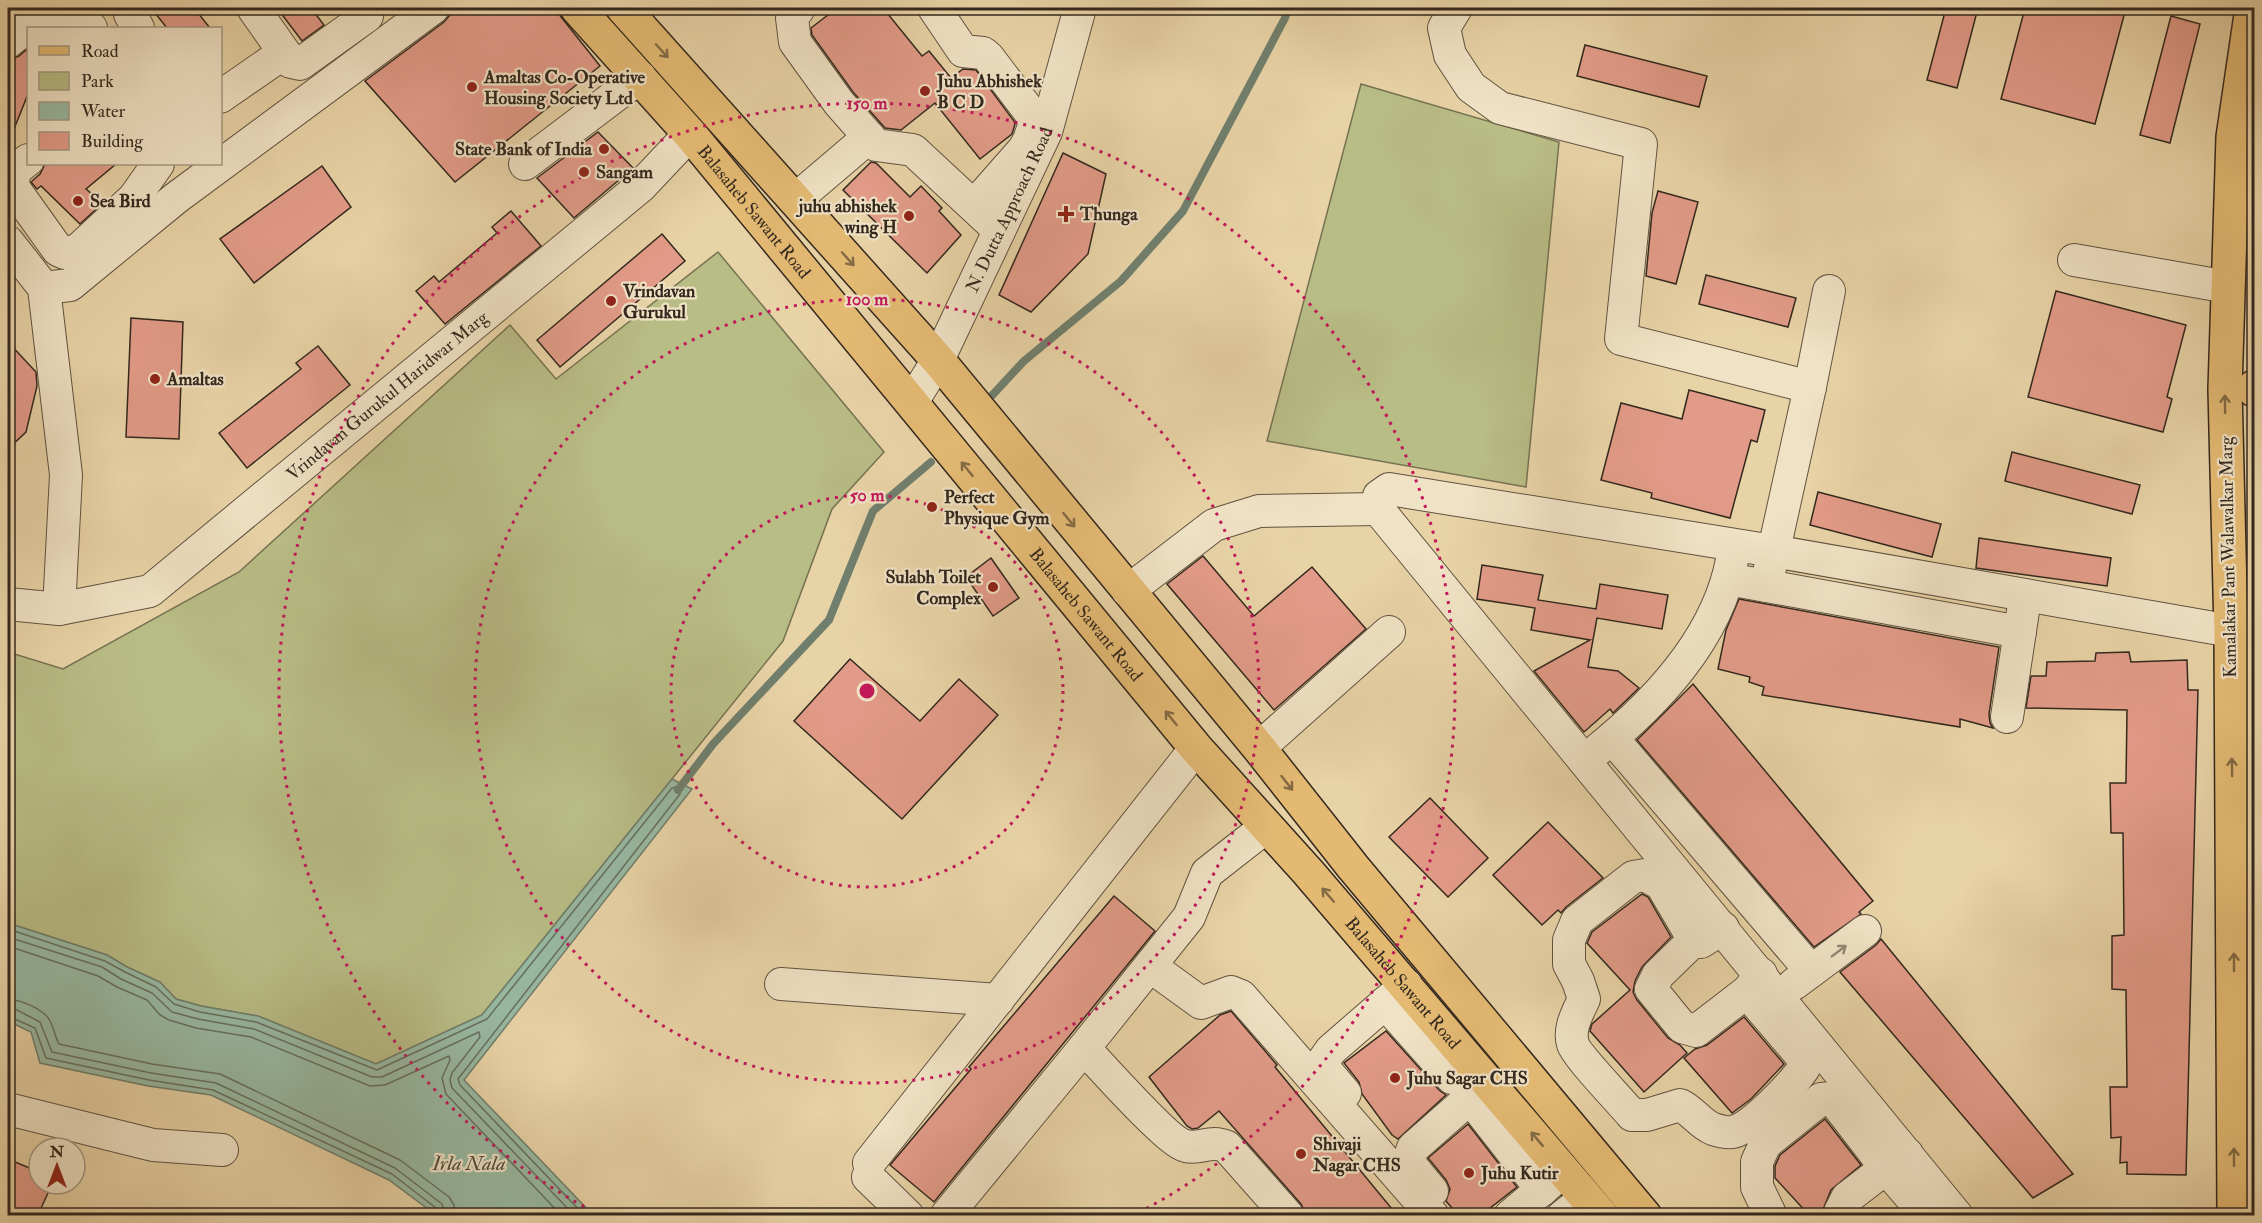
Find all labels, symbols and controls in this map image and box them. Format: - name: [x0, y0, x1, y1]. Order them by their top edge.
- legend: [27, 27, 222, 165]
- text: Road: [81, 40, 119, 63]
- one-way arrow: [655, 43, 669, 58]
- place label: Amaltas Co-Operative Housing Society Ltd: [483, 66, 645, 110]
- text: Park: [81, 70, 114, 93]
- place label: Juhu Abhishek B C D: [936, 70, 1042, 114]
- marker: Amaltas Co-Operative Housing Society Ltd: [465, 80, 479, 94]
- marker: Juhu Abhishek B C D: [918, 84, 932, 98]
- text: 150 m: [846, 92, 889, 115]
- text: Water: [80, 100, 125, 123]
- street label: N. Dutta Approach Road: [961, 125, 1059, 296]
- text: Building: [81, 130, 144, 153]
- place label: State Bank of India: [455, 138, 593, 161]
- street label: Balasaheb Sawant Road: [692, 140, 816, 284]
- marker: State Bank of India: [597, 142, 611, 156]
- place label: Sangam: [596, 161, 654, 184]
- marker: Sangam: [577, 165, 591, 179]
- place label: Sea Bird: [90, 190, 151, 213]
- marker: Sea Bird: [71, 194, 85, 208]
- place label: juhu abhishek wing H: [795, 195, 897, 239]
- place label: Thunga: [1079, 203, 1138, 226]
- marker: Thunga: [1057, 205, 1075, 223]
- marker: juhu abhishek wing H: [902, 209, 916, 223]
- one-way arrow: [841, 251, 855, 266]
- place label: Vrindavan Gurukul: [622, 280, 696, 324]
- text: 100 m: [846, 288, 889, 311]
- marker: Vrindavan Gurukul: [604, 294, 618, 308]
- street label: Vrindavan Gurukul Haridwar Marg: [282, 305, 494, 486]
- place label: Amaltas: [166, 368, 224, 391]
- marker: Amaltas: [148, 372, 162, 386]
- one-way arrow: [2219, 395, 2231, 415]
- street label: Kamalakar Pant Walawalkar Marg: [2215, 435, 2242, 678]
- one-way arrow: [961, 461, 974, 477]
- text: 50 m: [850, 484, 885, 507]
- place label: Perfect Physique Gym: [944, 486, 1051, 530]
- marker: Perfect Physique Gym: [925, 500, 939, 514]
- one-way arrow: [1063, 511, 1076, 527]
- street label: Balasaheb Sawant Road: [1024, 543, 1148, 687]
- place label: Sulabh Toilet Complex: [885, 566, 982, 610]
- marker: Sulabh Toilet Complex: [986, 580, 1000, 594]
- centre of rings: [857, 681, 877, 701]
- one-way arrow: [1164, 710, 1177, 726]
- one-way arrow: [2226, 758, 2238, 778]
- one-way arrow: [1280, 775, 1293, 791]
- one-way arrow: [1321, 888, 1335, 903]
- street label: Balasaheb Sawant Road: [1340, 913, 1465, 1054]
- one-way arrow: [1830, 945, 1846, 957]
- one-way arrow: [2228, 953, 2240, 973]
- place label: Juhu Sagar CHS: [1406, 1067, 1528, 1090]
- marker: Juhu Sagar CHS: [1388, 1071, 1402, 1085]
- one-way arrow: [1530, 1131, 1543, 1147]
- place label: Shivaji Nagar CHS: [1312, 1133, 1401, 1177]
- north arrow: [27, 1136, 87, 1196]
- text: N: [49, 1142, 65, 1162]
- marker: Shivaji Nagar CHS: [1294, 1147, 1308, 1161]
- one-way arrow: [2228, 1148, 2240, 1168]
- water label: Irla Nala: [431, 1151, 506, 1176]
- place label: Juhu Kutir: [1480, 1162, 1559, 1185]
- marker: Juhu Kutir: [1462, 1166, 1476, 1180]

